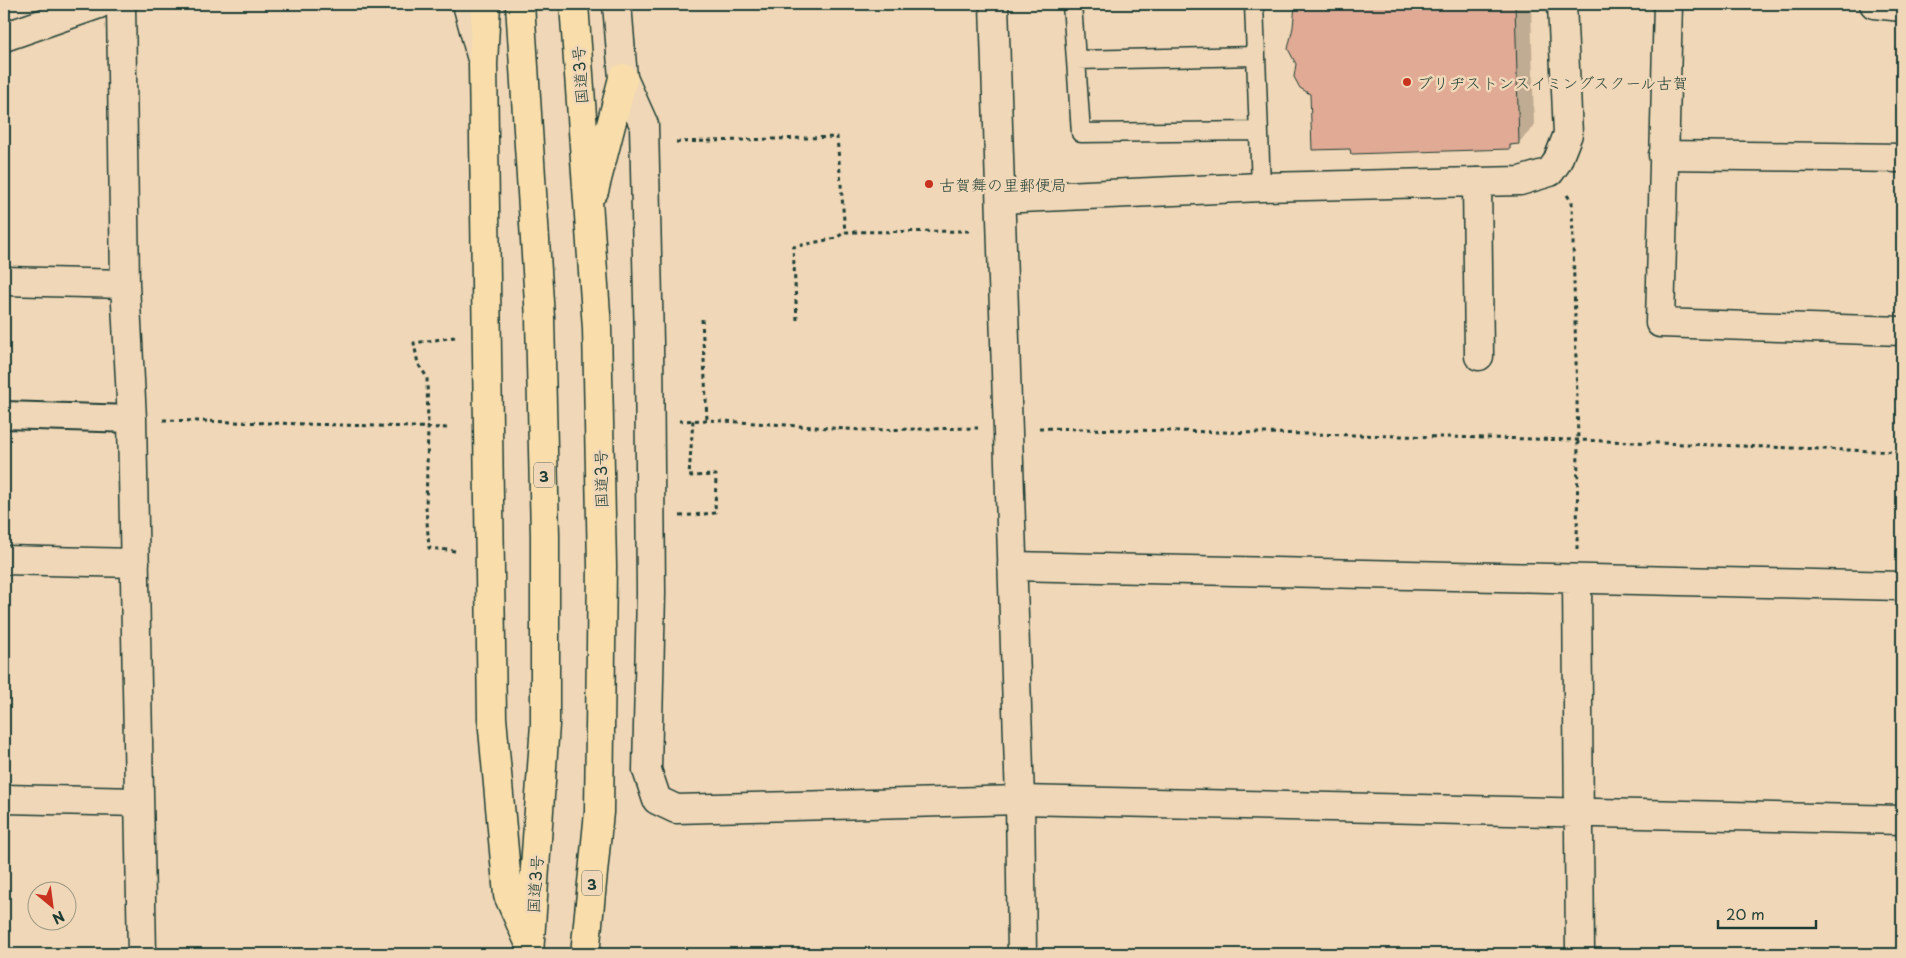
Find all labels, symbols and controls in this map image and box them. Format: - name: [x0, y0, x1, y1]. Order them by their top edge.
- street label: 国道3号: [565, 45, 593, 105]
- place label: ブリヂストンスイミングスクール古賀: [1417, 70, 1688, 94]
- marker: ブリヂストンスイミングスクール古賀: [1401, 76, 1413, 88]
- place label: 古賀舞の里郵便局: [939, 172, 1067, 196]
- marker: 古賀舞の里郵便局: [923, 178, 935, 190]
- street label: 国道3号: [587, 450, 613, 508]
- road number: 3: [534, 462, 554, 488]
- street label: 国道3号: [520, 854, 548, 914]
- road number: 3: [582, 870, 602, 896]
- north arrow: [28, 880, 78, 930]
- scale bar: [1718, 898, 1816, 930]
- text: 20 m: [1726, 902, 1765, 925]
- text: N: [49, 906, 68, 930]

